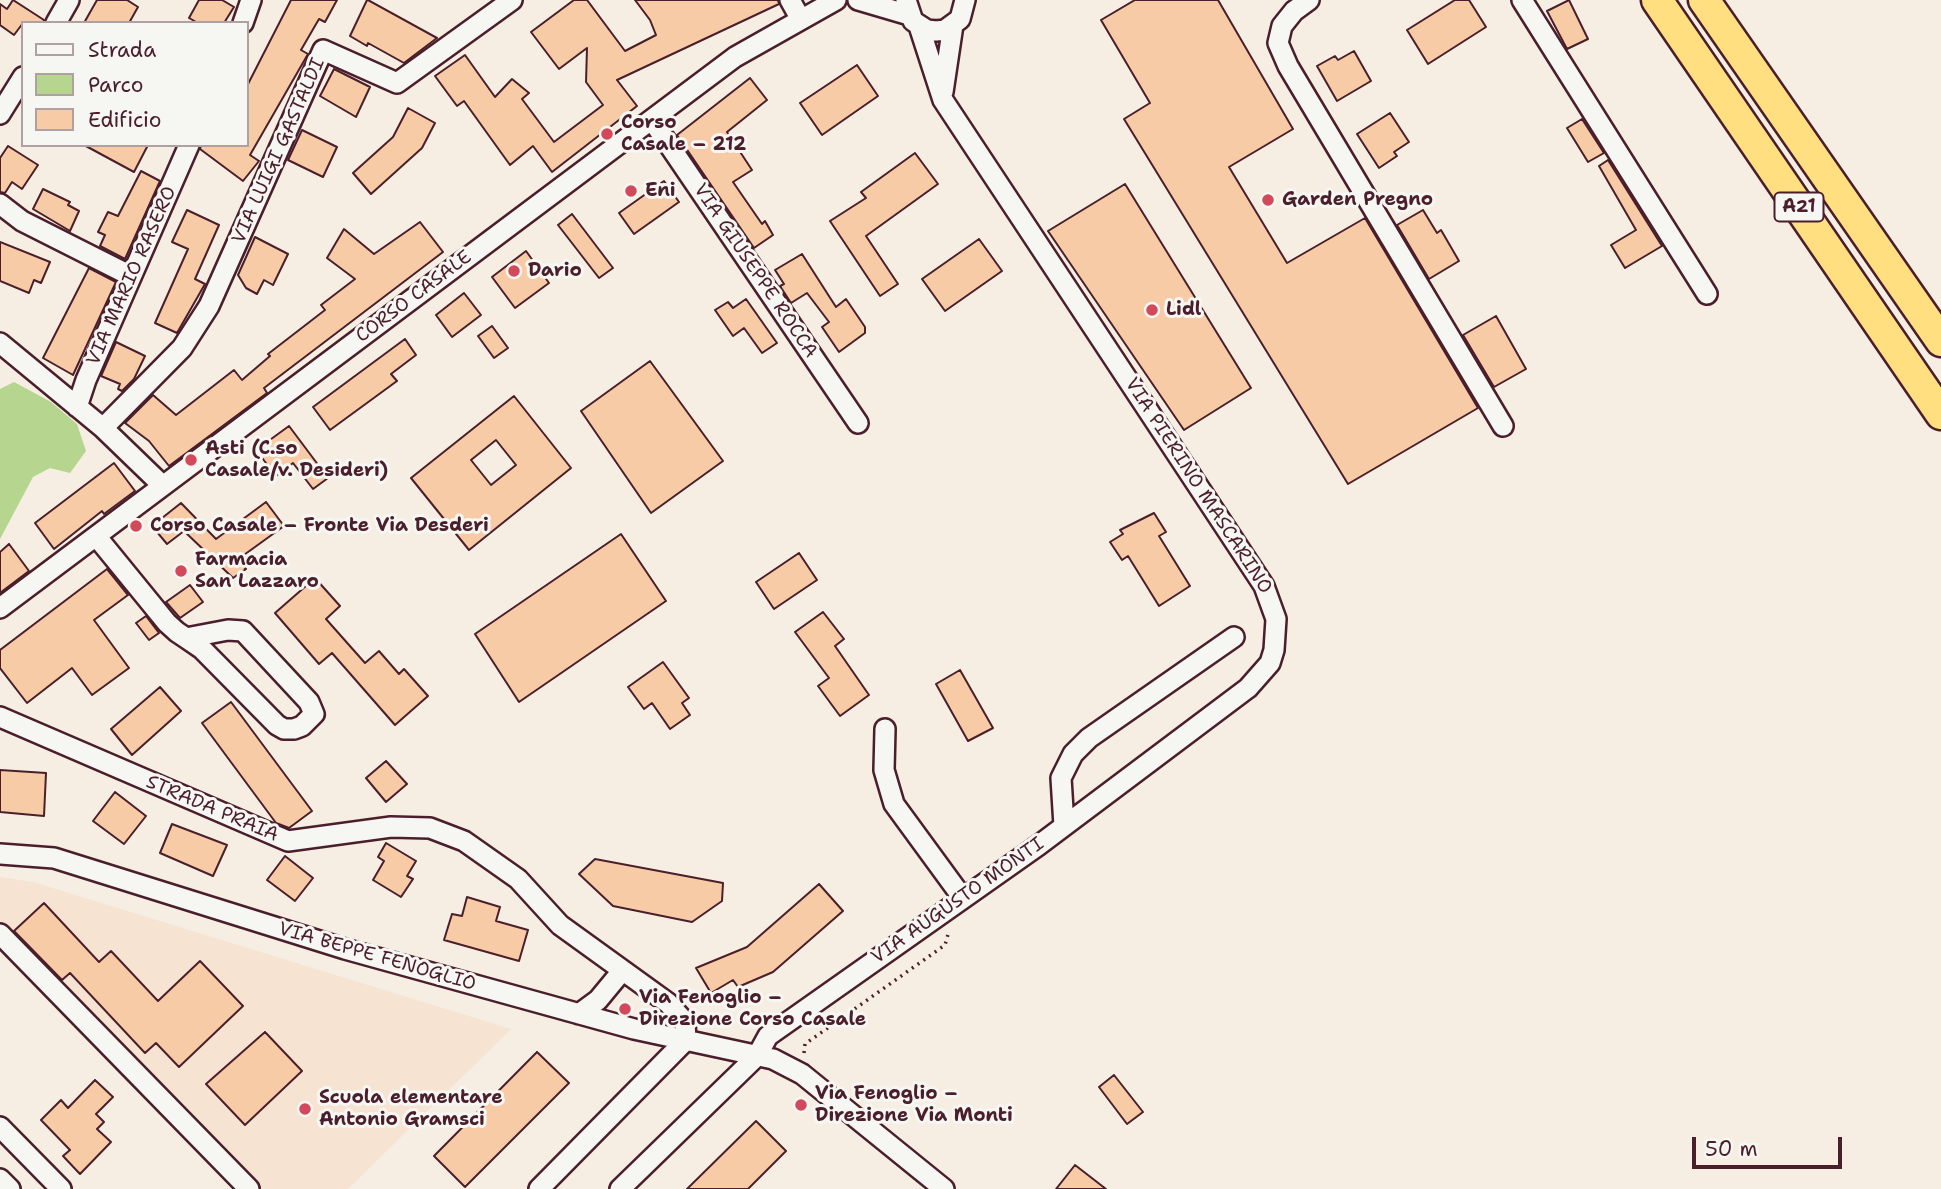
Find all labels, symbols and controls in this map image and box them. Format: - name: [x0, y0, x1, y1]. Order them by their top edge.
- legend: [21, 21, 248, 147]
- text: Strada: [88, 36, 156, 64]
- street label: VIA LUIGI GASTALDI: [228, 55, 330, 247]
- text: Parco: [88, 71, 143, 99]
- text: Edificio: [88, 106, 161, 134]
- place label: Corso Casale – 212: [621, 112, 746, 156]
- marker: Corso Casale – 212: [599, 126, 615, 142]
- street label: VIA GIUSEPPE ROCCA: [688, 179, 822, 363]
- place label: Eni: [645, 180, 676, 202]
- street label: VIA MARIO RASERO: [82, 183, 182, 369]
- marker: Eni: [623, 183, 639, 199]
- place label: Garden Pregno: [1282, 189, 1433, 211]
- marker: Garden Pregno: [1260, 192, 1276, 208]
- road number: A21: [1774, 192, 1824, 222]
- street label: CORSO CASALE: [352, 246, 476, 348]
- place label: Dario: [528, 260, 582, 282]
- marker: Dario: [506, 263, 522, 279]
- place label: Lidl: [1166, 299, 1201, 321]
- marker: Lidl: [1144, 302, 1160, 318]
- street label: VIA PIERINO MASCARINO: [1120, 374, 1276, 598]
- place label: Asti (C.so Casale/v. Desideri): [205, 438, 388, 482]
- marker: Asti (C.so Casale/v. Desideri): [183, 452, 199, 468]
- place label: Corso Casale – Fronte Via Desderi: [150, 515, 489, 537]
- marker: Corso Casale – Fronte Via Desderi: [128, 518, 144, 534]
- place label: Farmacia San Lazzaro: [195, 549, 319, 593]
- marker: Farmacia San Lazzaro: [173, 563, 189, 579]
- street label: STRADA PRAIA: [142, 771, 282, 847]
- street label: VIA AUGUSTO MONTI: [867, 833, 1049, 969]
- street label: VIA BEPPE FENOGLIO: [276, 918, 478, 996]
- place label: Via Fenoglio – Direzione Corso Casale: [639, 987, 866, 1031]
- marker: Via Fenoglio – Direzione Corso Casale: [617, 1001, 633, 1017]
- place label: Via Fenoglio – Direzione Via Monti: [815, 1083, 1013, 1127]
- place label: Scuola elementare Antonio Gramsci: [319, 1087, 503, 1131]
- marker: Via Fenoglio – Direzione Via Monti: [793, 1097, 809, 1113]
- marker: Scuola elementare Antonio Gramsci: [297, 1101, 313, 1117]
- scale bar: [1696, 1122, 1846, 1166]
- text: 50 m: [1705, 1135, 1758, 1163]

